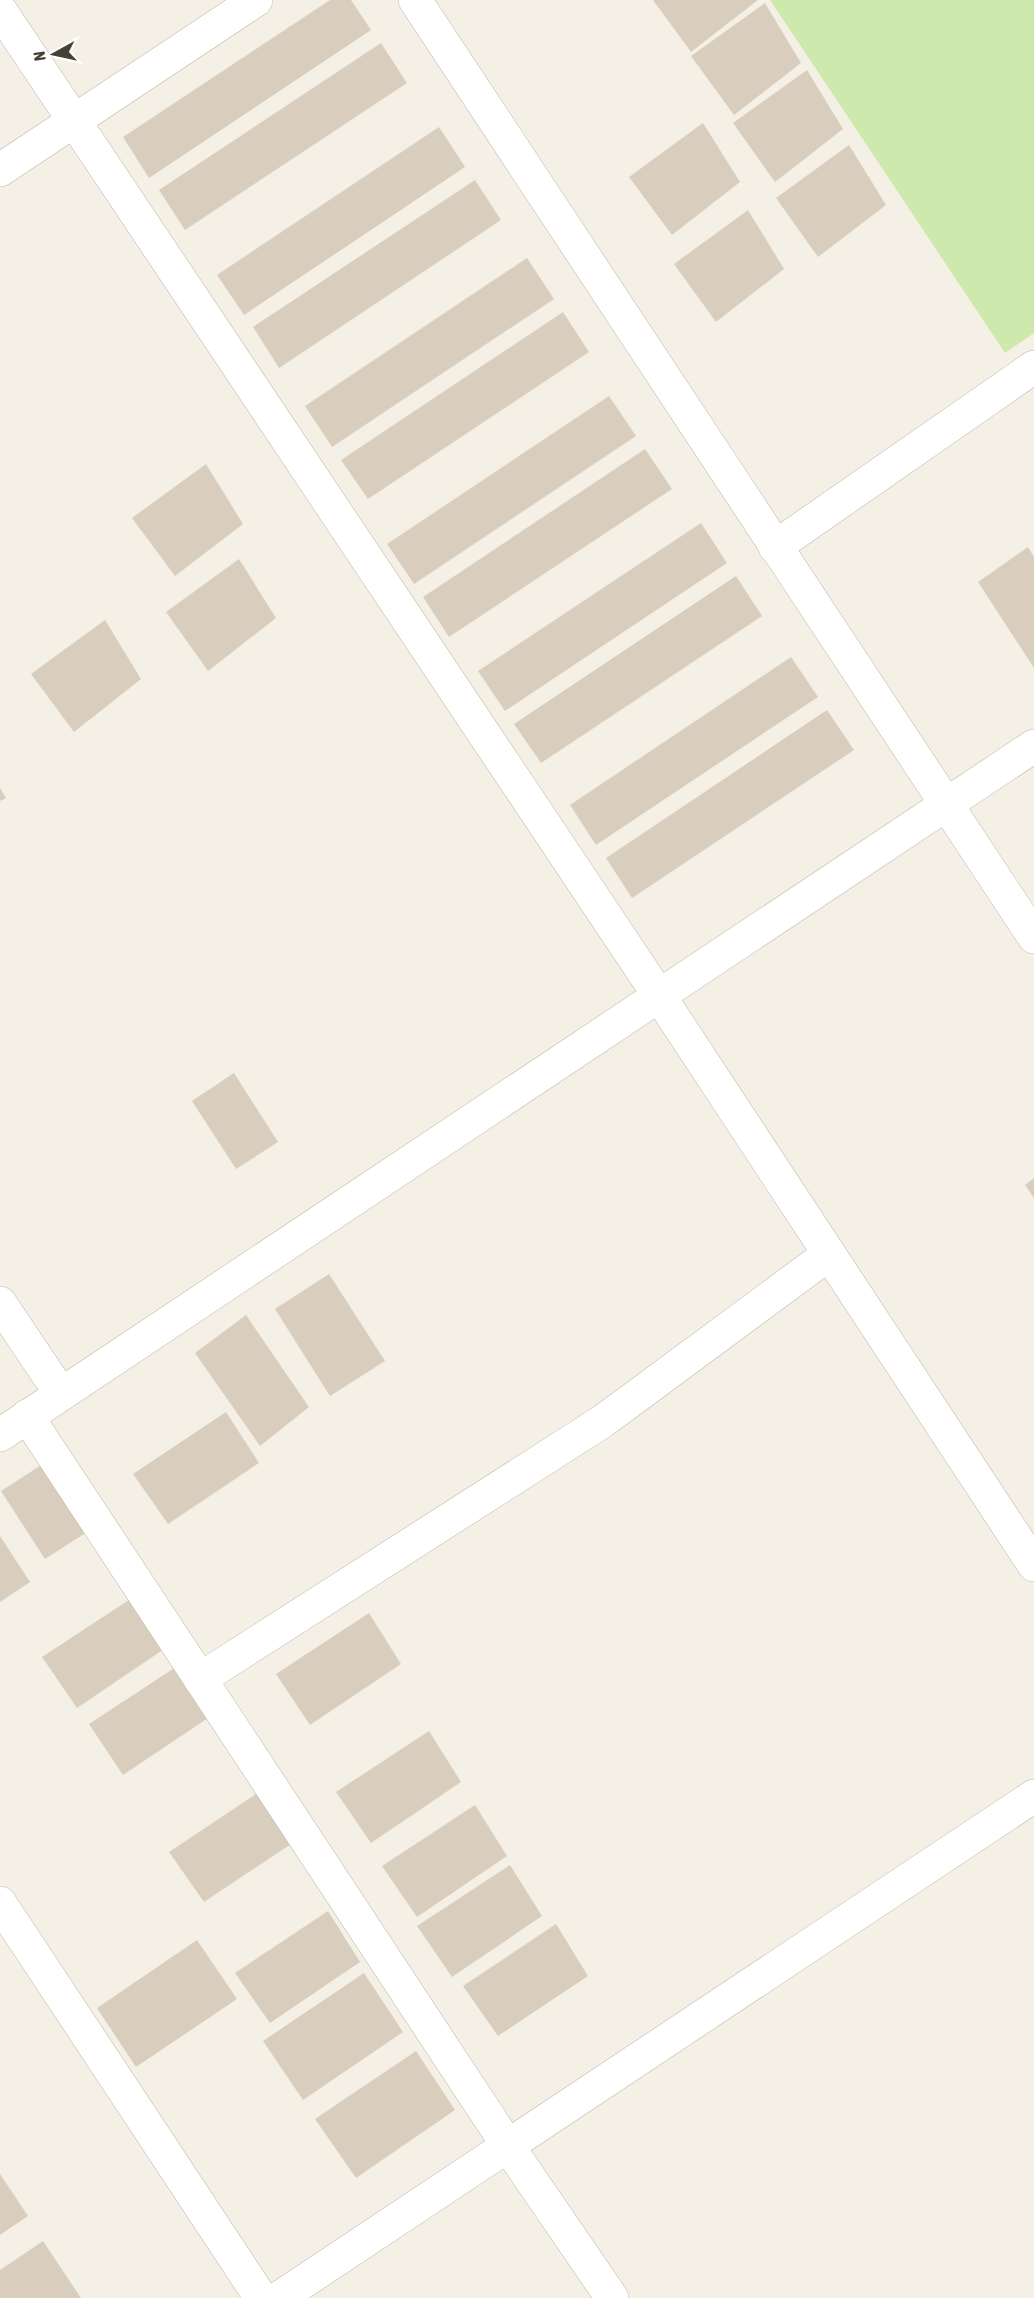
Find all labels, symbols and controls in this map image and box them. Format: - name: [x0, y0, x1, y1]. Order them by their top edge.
- north arrow: [24, 24, 84, 84]
- text: N: [30, 50, 49, 62]

